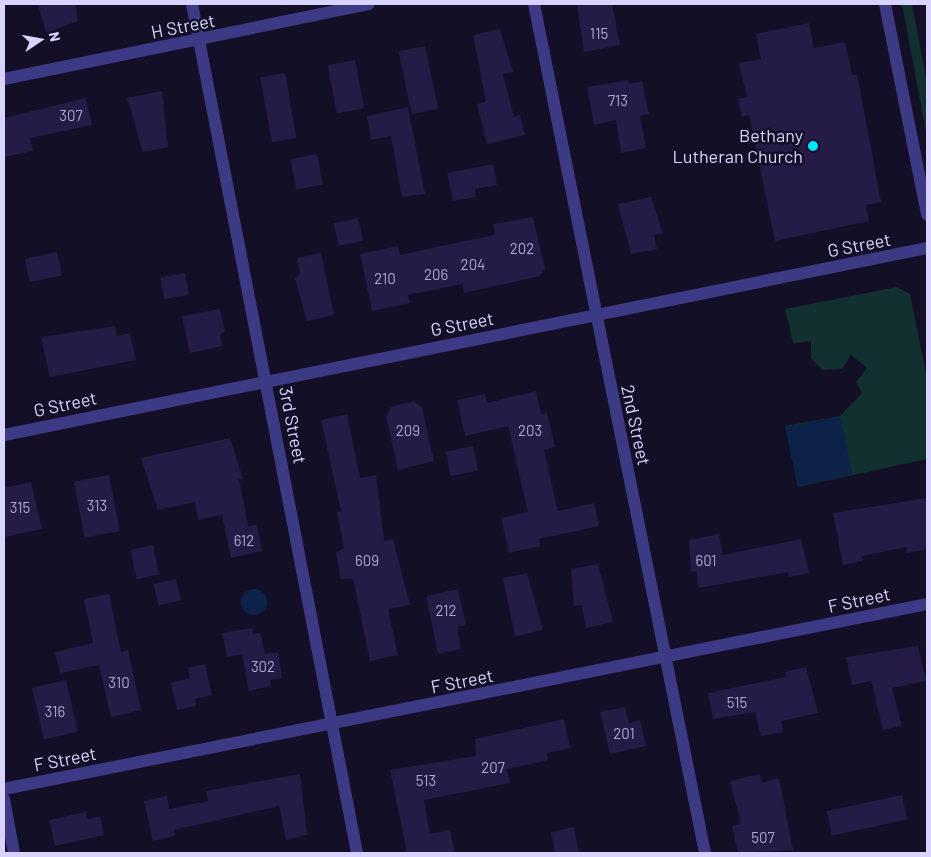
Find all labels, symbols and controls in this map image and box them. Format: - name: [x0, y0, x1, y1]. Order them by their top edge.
- street label: H Street: [149, 9, 217, 43]
- north arrow: [15, 15, 65, 65]
- house number: 115: [590, 25, 608, 43]
- text: N: [46, 30, 64, 43]
- house number: 713: [608, 92, 628, 110]
- house number: 307: [59, 107, 83, 125]
- place label: Bethany Lutheran Church: [673, 125, 803, 168]
- marker: Bethany Lutheran Church: [807, 140, 819, 152]
- street label: G Street: [826, 228, 892, 262]
- house number: 202: [510, 240, 534, 258]
- house number: 204: [461, 256, 485, 274]
- house number: 206: [424, 266, 448, 284]
- house number: 210: [374, 270, 396, 288]
- street label: G Street: [429, 307, 495, 341]
- street label: 2nd Street: [617, 383, 655, 467]
- street label: 3rd Street: [275, 385, 311, 465]
- street label: G Street: [32, 387, 98, 421]
- house number: 209: [396, 422, 420, 440]
- house number: 203: [518, 422, 542, 440]
- house number: 313: [87, 497, 107, 515]
- house number: 315: [10, 499, 30, 517]
- house number: 612: [234, 532, 254, 550]
- house number: 609: [355, 552, 379, 570]
- house number: 601: [695, 552, 717, 570]
- street label: F Street: [826, 583, 892, 617]
- house number: 212: [435, 602, 457, 620]
- house number: 302: [251, 658, 275, 676]
- street label: F Street: [429, 664, 495, 698]
- house number: 310: [108, 674, 130, 692]
- house number: 515: [727, 694, 747, 712]
- house number: 316: [45, 703, 65, 721]
- house number: 201: [613, 725, 635, 743]
- street label: F Street: [32, 742, 98, 776]
- house number: 207: [481, 759, 505, 777]
- house number: 513: [416, 772, 436, 790]
- house number: 507: [751, 829, 775, 847]

